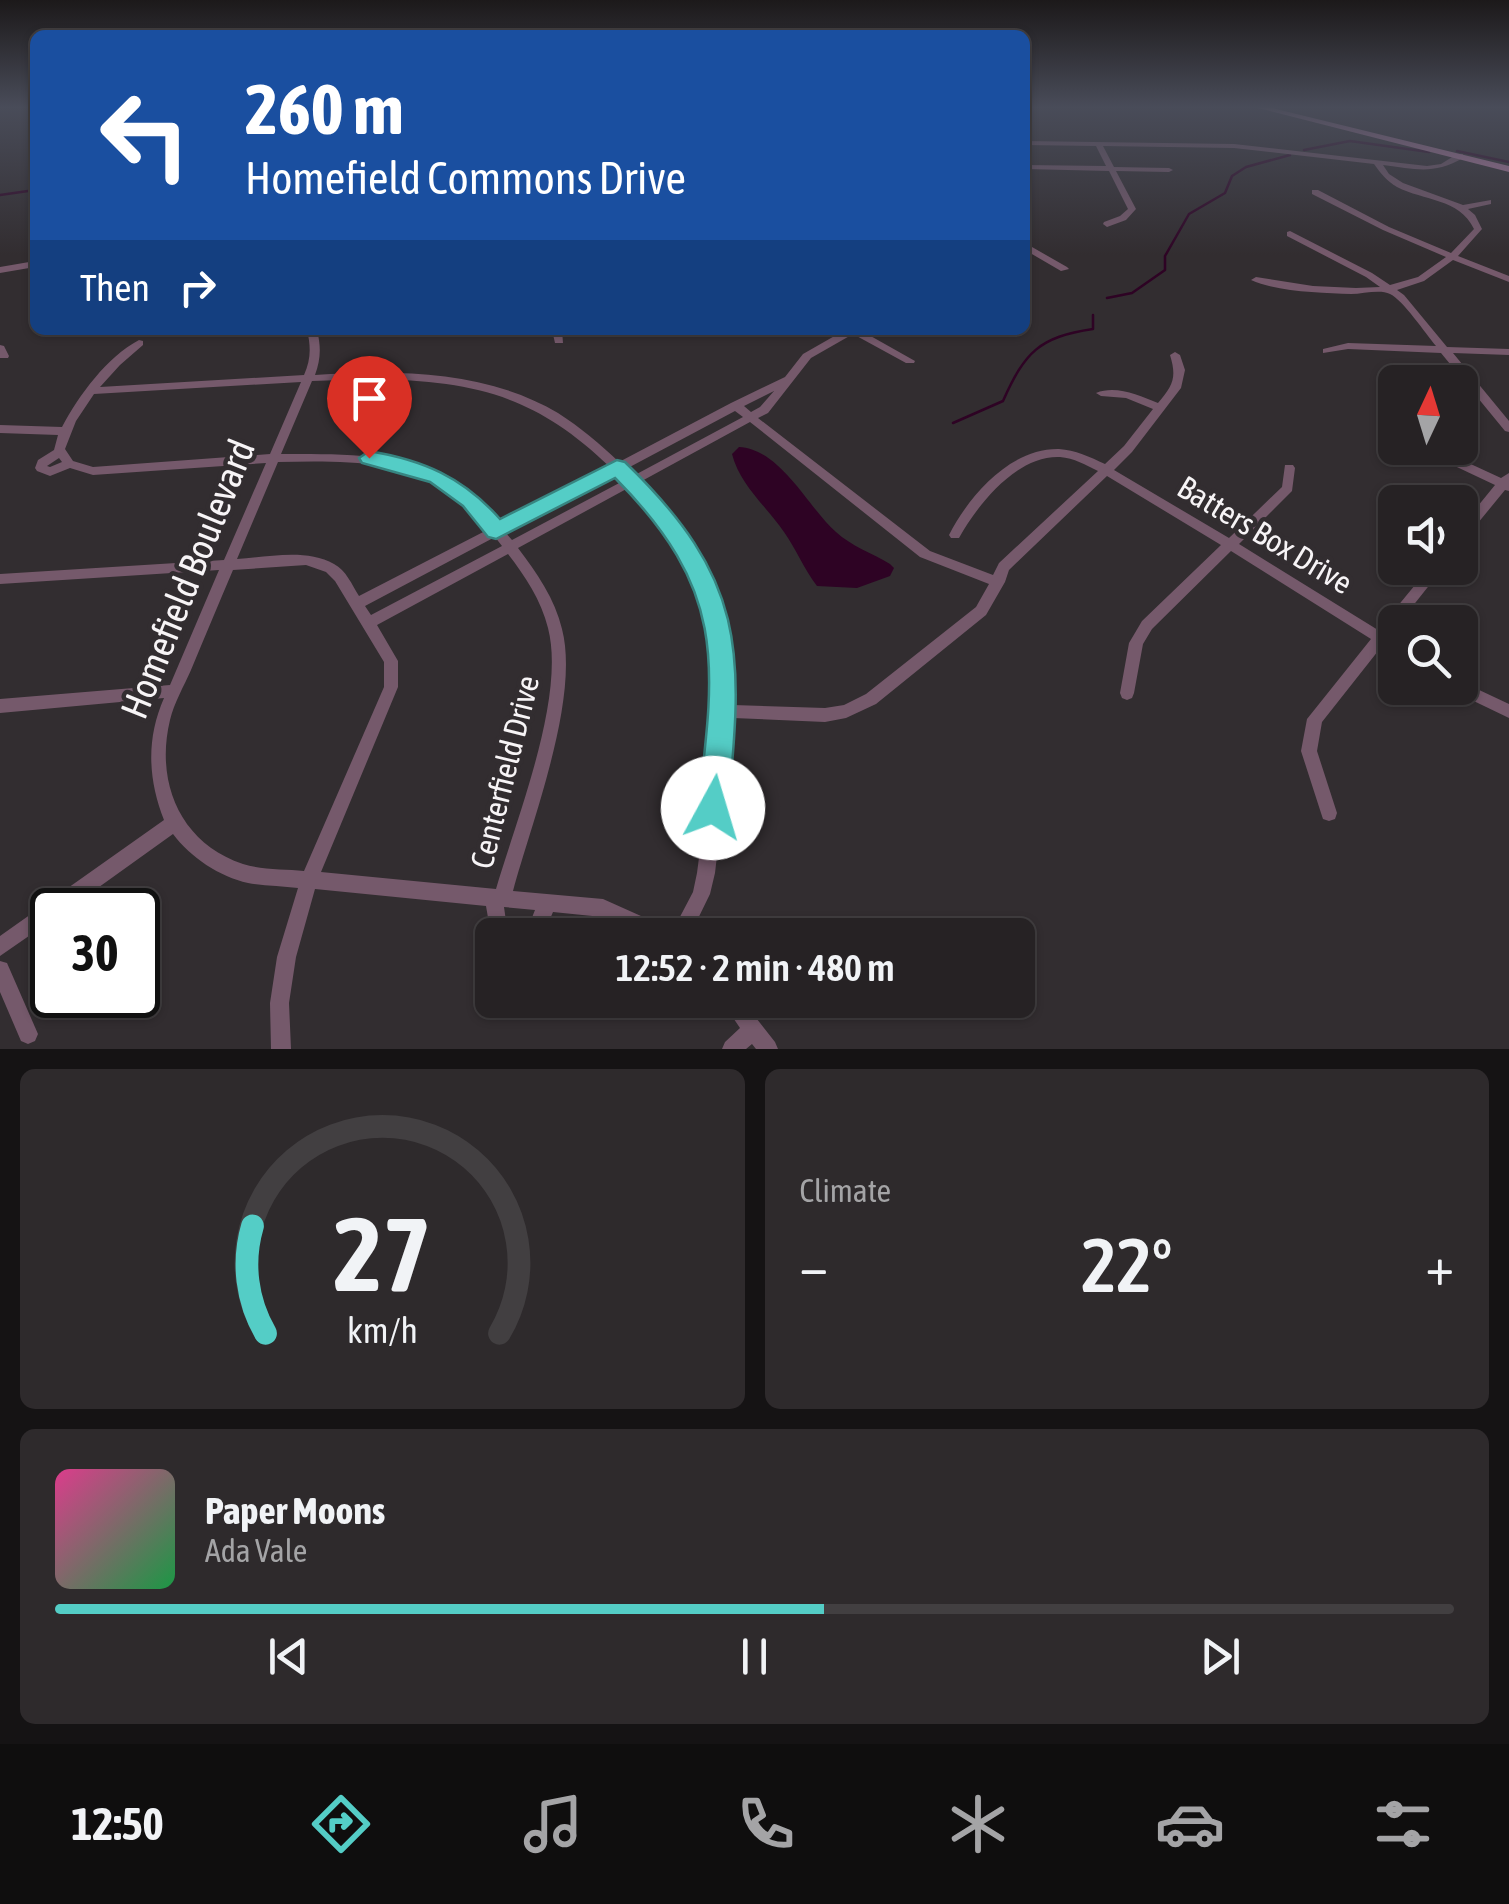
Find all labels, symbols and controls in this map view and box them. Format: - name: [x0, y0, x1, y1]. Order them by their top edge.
- text: 260 m: [245, 69, 404, 149]
- icon: left: [80, 70, 210, 200]
- text: Homefield Commons Drive: [245, 152, 686, 204]
- icon: right: [170, 260, 225, 315]
- text: Then: [80, 266, 150, 309]
- pin: [327, 356, 412, 459]
- north arrow: [1378, 365, 1478, 465]
- map controls: [1378, 365, 1478, 705]
- icon: arrive: [342, 371, 397, 426]
- street label: Homefield Boulevard: [112, 433, 263, 725]
- street label: Batters Box Drive: [1171, 468, 1359, 601]
- button: sound: [1378, 485, 1478, 585]
- button: search: [1378, 605, 1478, 705]
- street label: Centerfield Drive: [463, 672, 546, 872]
- position arrow: [661, 756, 765, 860]
- speed limit sign: 30: [30, 888, 160, 1018]
- text: 12:52 · 2 min · 480 m: [615, 946, 895, 989]
- text: Climate: [800, 1172, 891, 1209]
- text: 27: [333, 1194, 431, 1313]
- text: 22°: [1081, 1222, 1172, 1308]
- text: −: [800, 1234, 828, 1297]
- text: +: [1425, 1234, 1454, 1297]
- text: km/h: [347, 1310, 418, 1351]
- text: Paper Moons: [205, 1489, 385, 1532]
- text: Ada Vale: [205, 1532, 307, 1569]
- icon: previous: [261, 1629, 316, 1684]
- icon: pause: [727, 1629, 782, 1684]
- icon: next: [1193, 1629, 1248, 1684]
- icon: directions: [306, 1789, 376, 1859]
- icon: music: [518, 1789, 588, 1859]
- icon: phone: [731, 1789, 801, 1859]
- icon: climate: [943, 1789, 1013, 1859]
- icon: car: [1155, 1789, 1225, 1859]
- icon: filters: [1368, 1789, 1438, 1859]
- text: 12:50: [71, 1798, 164, 1850]

